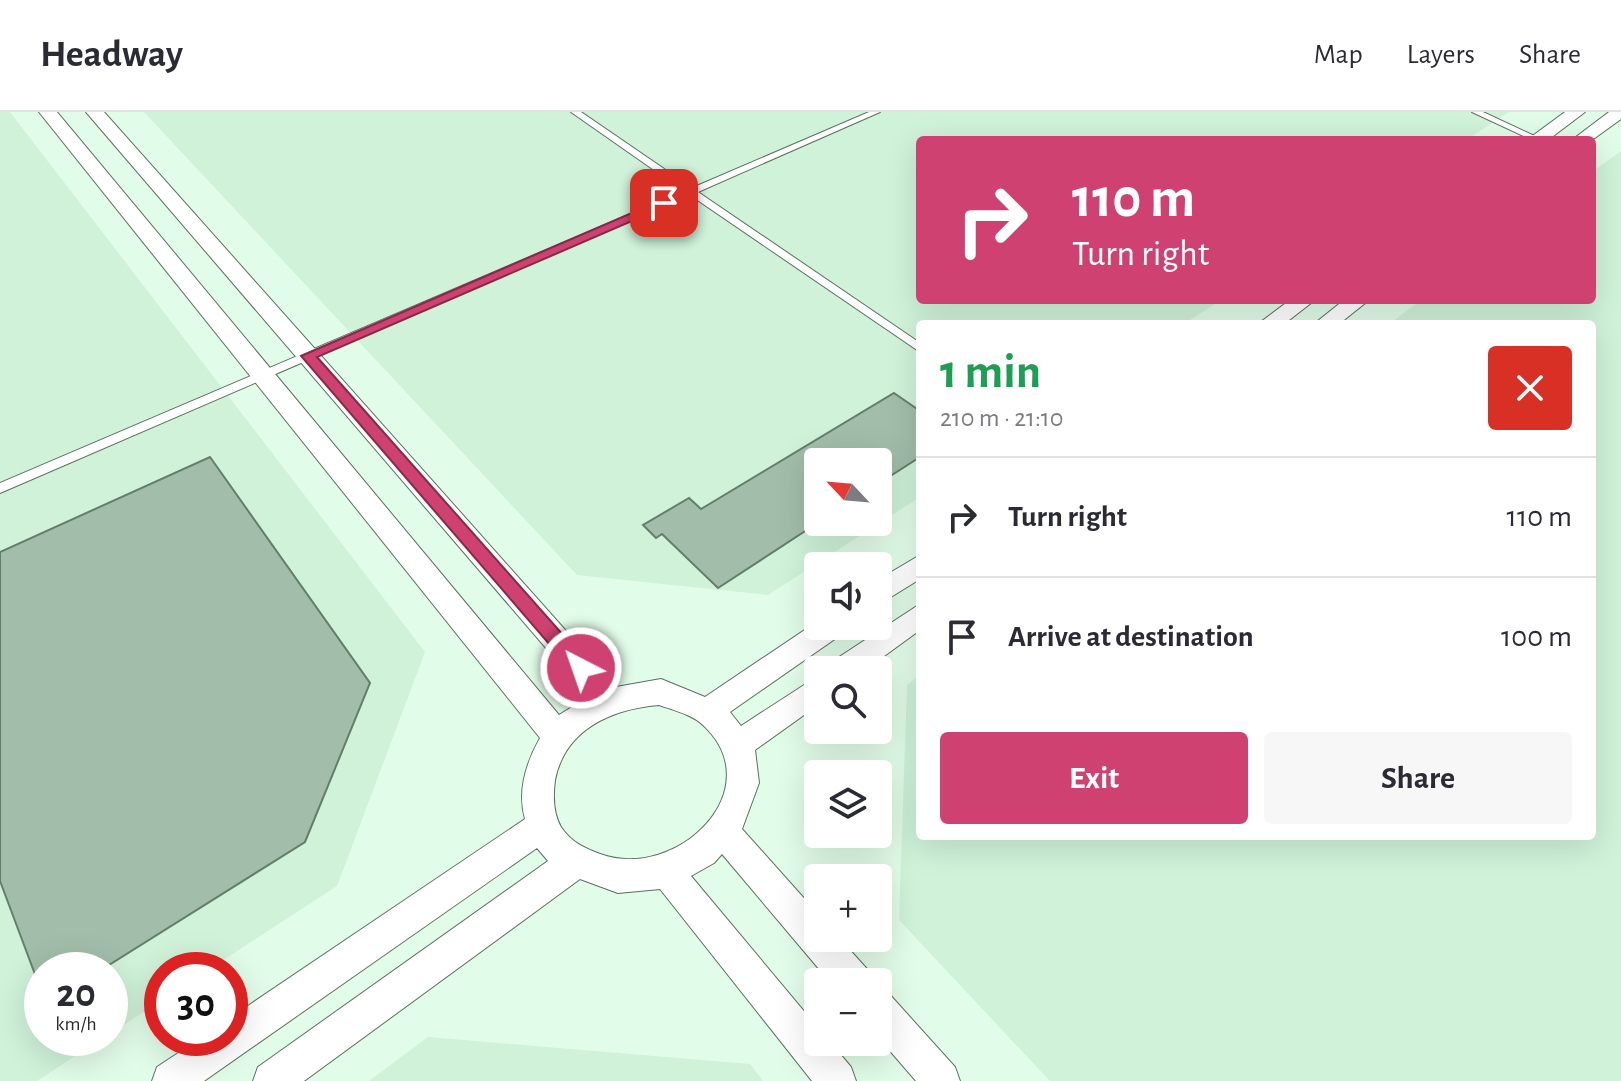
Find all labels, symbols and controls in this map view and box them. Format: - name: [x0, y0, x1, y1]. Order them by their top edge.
- text: Headway: [40, 36, 183, 74]
- text: Map: [1314, 41, 1363, 69]
- text: Layers: [1407, 41, 1475, 69]
- text: Share: [1519, 41, 1581, 69]
- icon: right: [940, 168, 1044, 272]
- pin: [630, 169, 698, 237]
- text: 110 m: [1072, 171, 1195, 227]
- icon: arrive: [642, 181, 686, 225]
- text: Turn right: [1072, 236, 1209, 272]
- button: close: [1488, 346, 1572, 430]
- text: 1 min: [940, 349, 1041, 397]
- text: 210 m · 21:10: [940, 405, 1064, 431]
- north arrow: [804, 448, 892, 536]
- map controls: [804, 448, 892, 1056]
- icon: right: [940, 495, 984, 539]
- text: Turn right: [1008, 502, 1127, 532]
- text: 110 m: [1507, 502, 1572, 532]
- button: sound: [804, 552, 892, 640]
- icon: arrive: [940, 615, 984, 659]
- text: Arrive at destination: [1008, 622, 1254, 652]
- text: 100 m: [1501, 622, 1572, 652]
- position arrow: [539, 626, 623, 710]
- button: search: [804, 656, 892, 744]
- button: Exit: [940, 732, 1248, 824]
- button: Share: [1264, 732, 1572, 824]
- button: layers: [804, 760, 892, 848]
- button: +: [804, 864, 892, 952]
- speed limit sign: 30: [144, 952, 248, 1056]
- button: −: [804, 968, 892, 1056]
- text: 20: [56, 974, 96, 1014]
- text: km/h: [55, 1014, 97, 1034]

